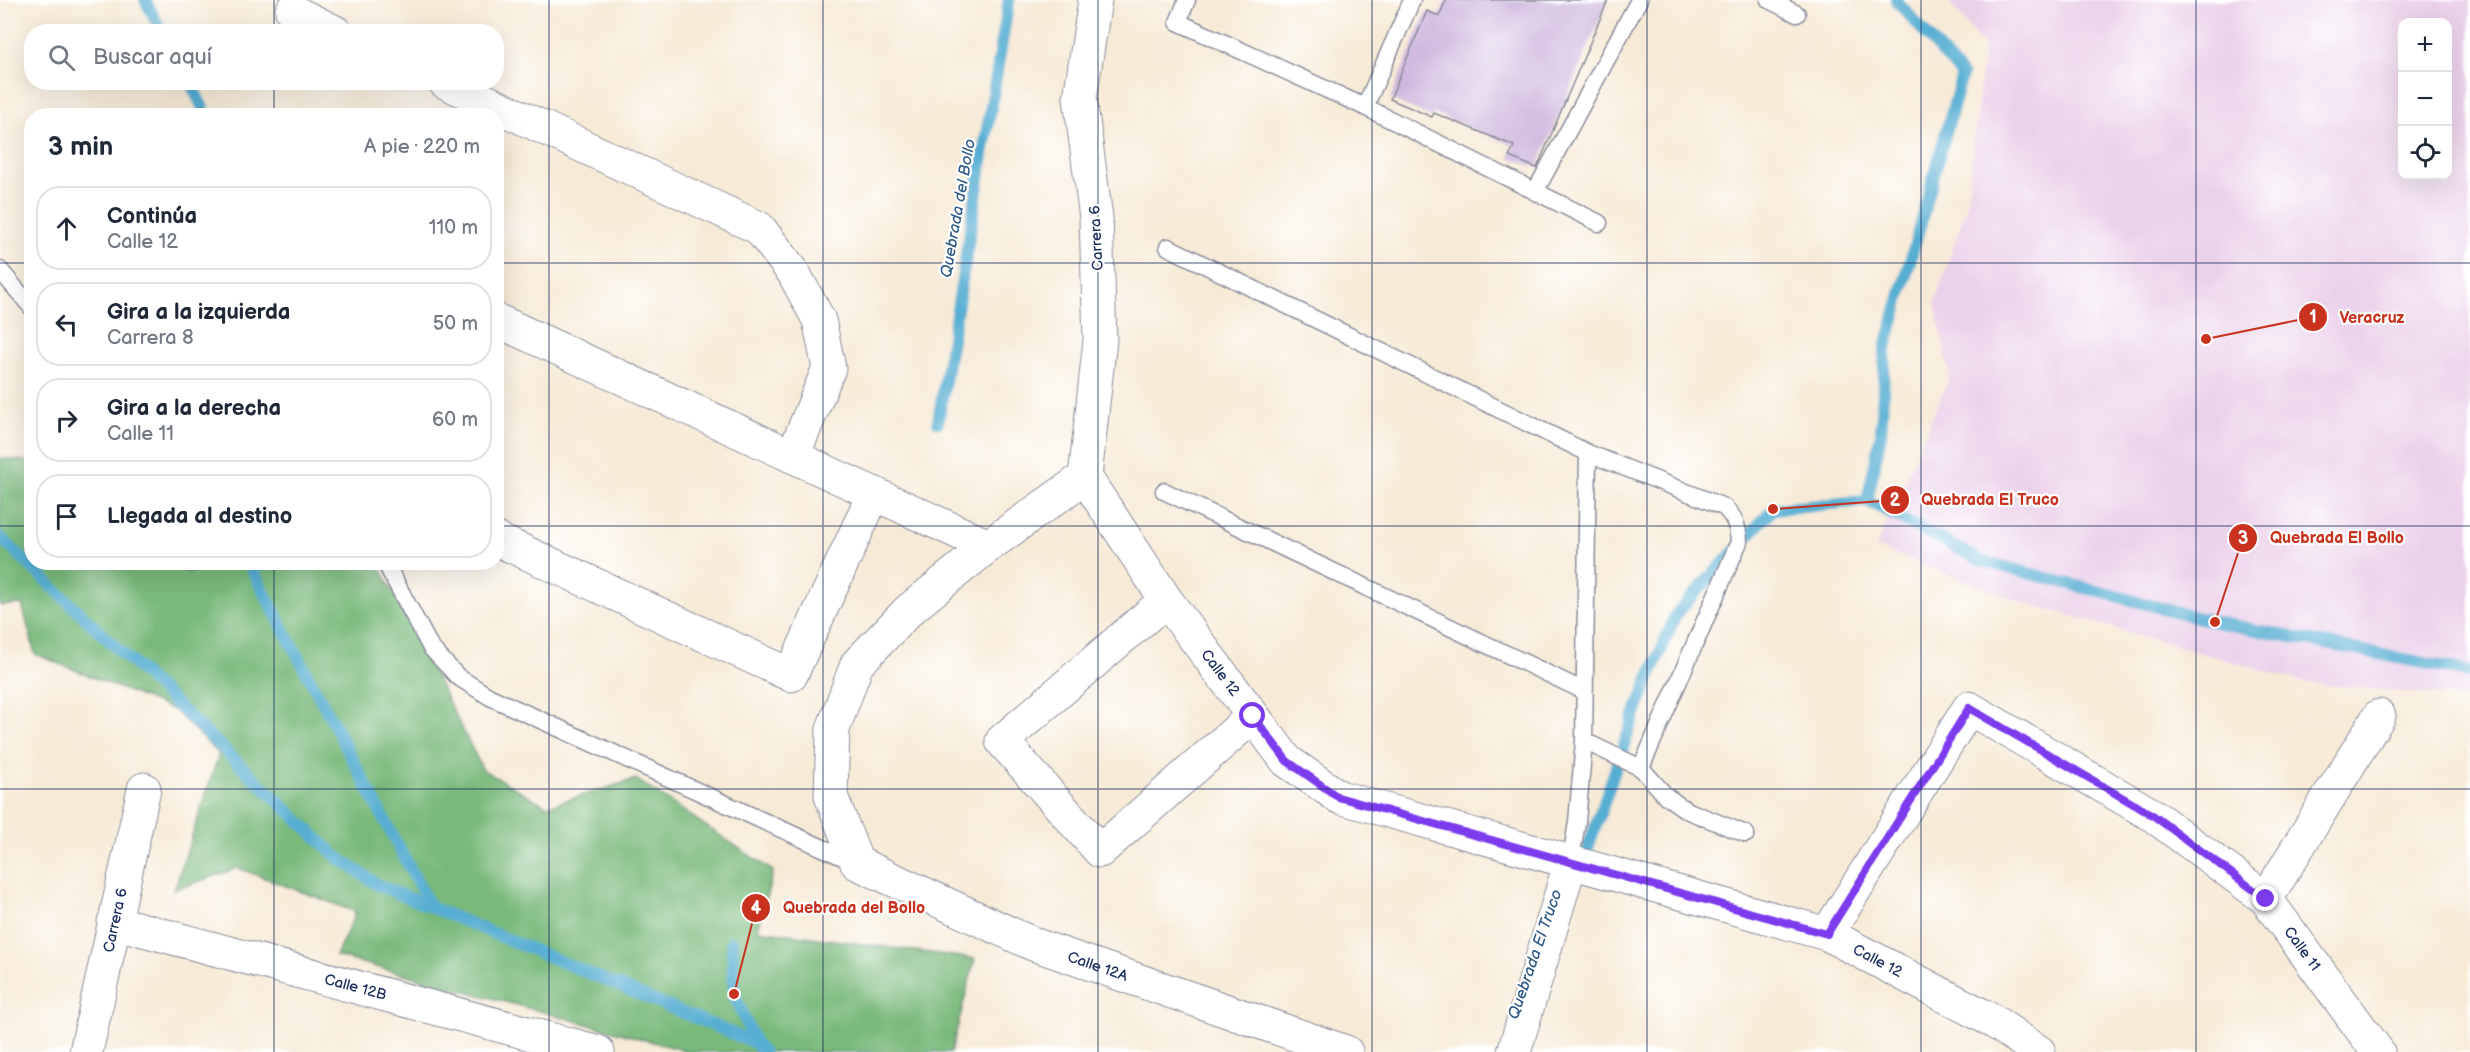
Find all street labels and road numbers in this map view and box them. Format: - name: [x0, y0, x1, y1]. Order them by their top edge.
- street label: Carrera 6: [1085, 205, 1108, 271]
- street label: Calle 12: [1196, 646, 1244, 700]
- street label: Carrera 6: [99, 886, 132, 954]
- street label: Calle 11: [2279, 923, 2324, 975]
- street label: Calle 12: [1849, 940, 1906, 982]
- street label: Calle 12A: [1065, 948, 1131, 986]
- street label: Calle 12B: [322, 970, 389, 1005]

